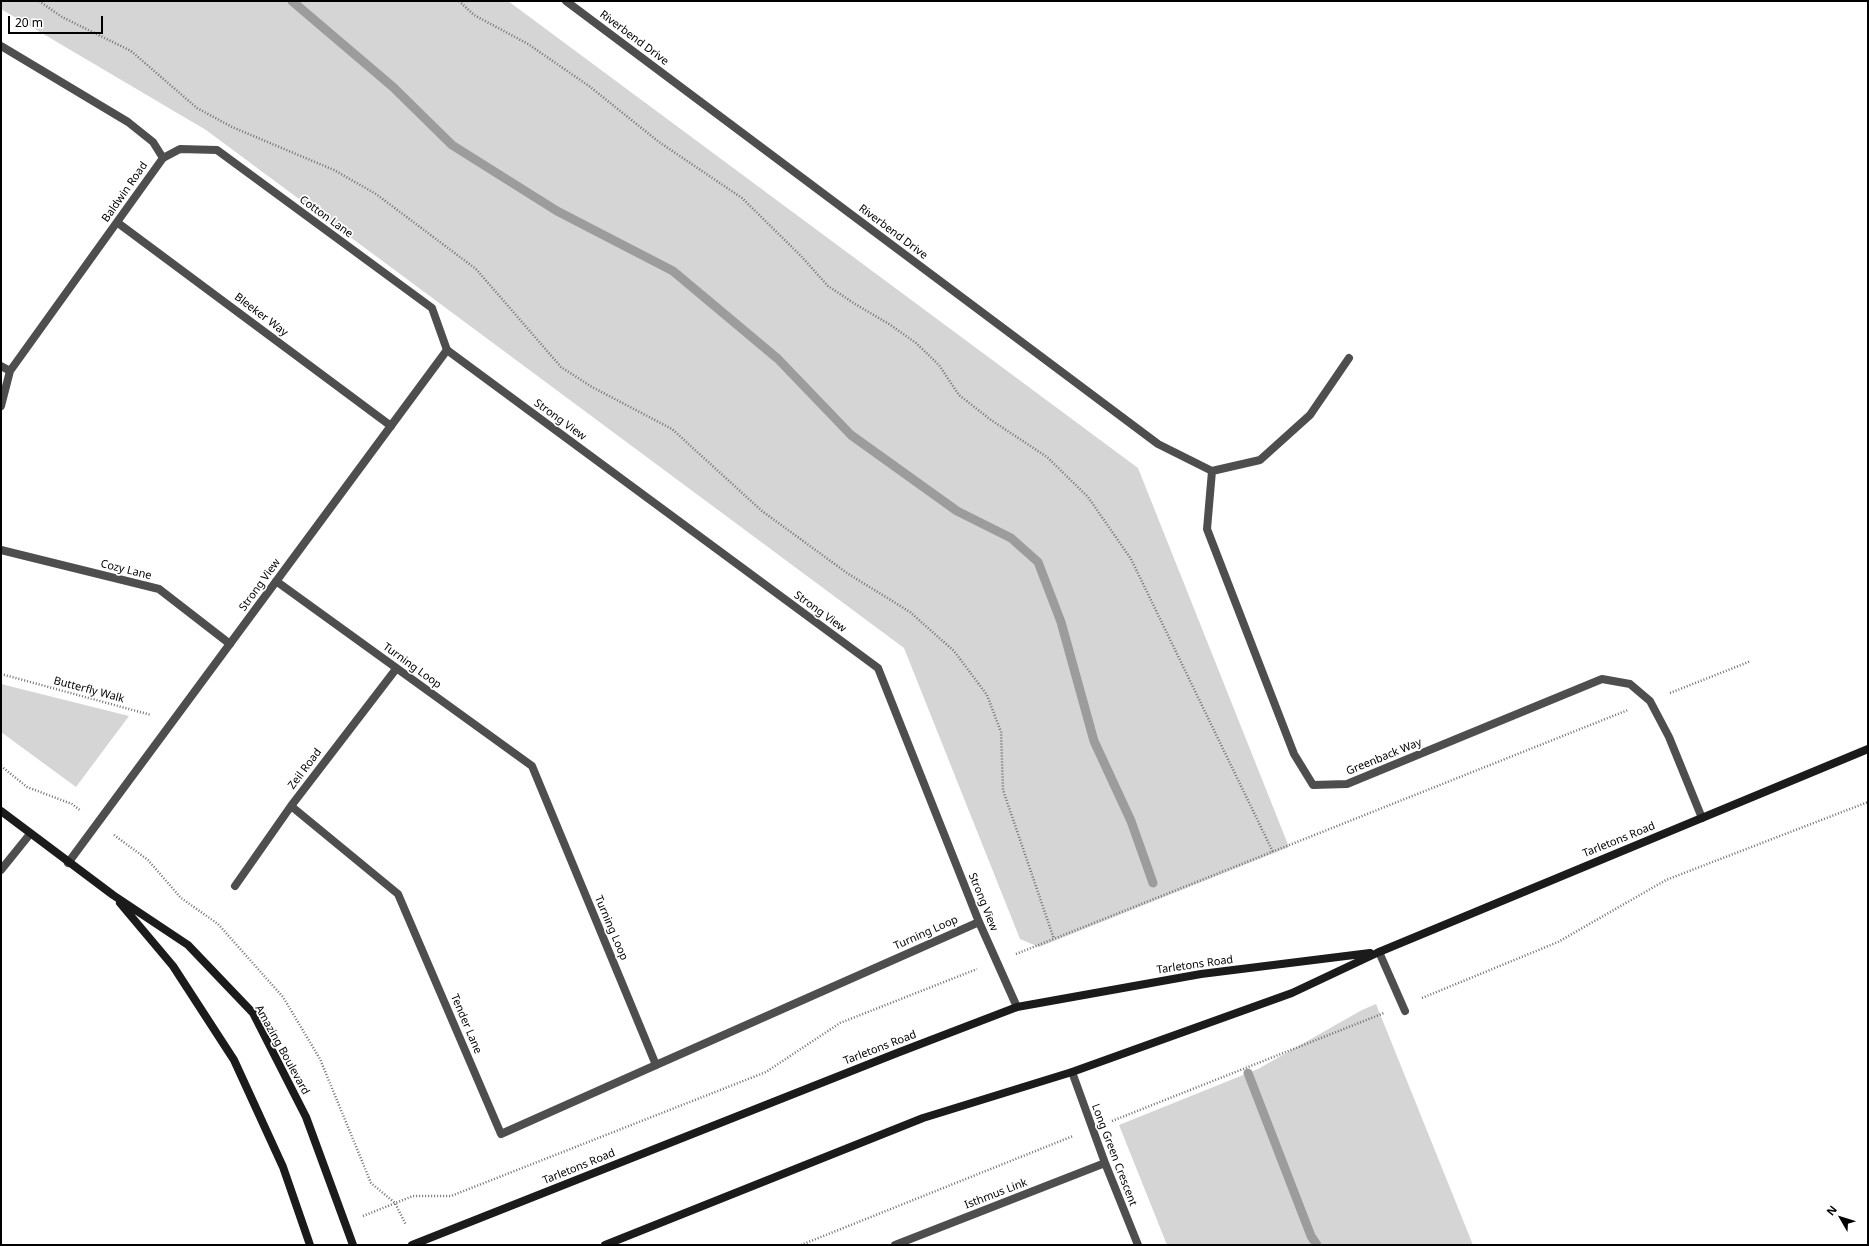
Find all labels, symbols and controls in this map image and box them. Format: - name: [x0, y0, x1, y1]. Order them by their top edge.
- scale bar: [10, 8, 105, 34]
- street label: Riverbend Drive: [597, 8, 671, 68]
- text: 20 m: [15, 14, 43, 31]
- street label: Baldwin Road: [99, 159, 151, 225]
- street label: Cotton Lane: [297, 193, 355, 241]
- street label: Riverbend Drive: [856, 202, 930, 262]
- street label: Bleeker Way: [232, 291, 290, 339]
- street label: Strong View: [531, 397, 589, 443]
- street label: Strong View: [237, 556, 283, 614]
- street label: Cozy Lane: [99, 557, 153, 583]
- street label: Strong View: [791, 589, 849, 635]
- street label: Turning Loop: [380, 640, 444, 692]
- street label: Butterfly Walk: [52, 674, 126, 706]
- street label: Greenback Way: [1344, 736, 1424, 778]
- street label: Zeil Road: [285, 746, 325, 792]
- street label: Tarletons Road: [1581, 819, 1657, 861]
- street label: Strong View: [965, 871, 1001, 933]
- street label: Turning Loop: [591, 894, 631, 962]
- street label: Turning Loop: [892, 913, 960, 953]
- street label: Tarletons Road: [1156, 953, 1234, 977]
- street label: Tender Lane: [447, 992, 485, 1056]
- street label: Amazing Boulevard: [252, 1003, 312, 1097]
- street label: Tarletons Road: [842, 1028, 918, 1068]
- street label: Long Green Crescent: [1088, 1102, 1140, 1208]
- street label: Tarletons Road: [541, 1146, 617, 1188]
- street label: Isthmus Link: [963, 1176, 1029, 1212]
- north arrow: [1821, 1198, 1861, 1238]
- text: N: [1823, 1202, 1840, 1218]

